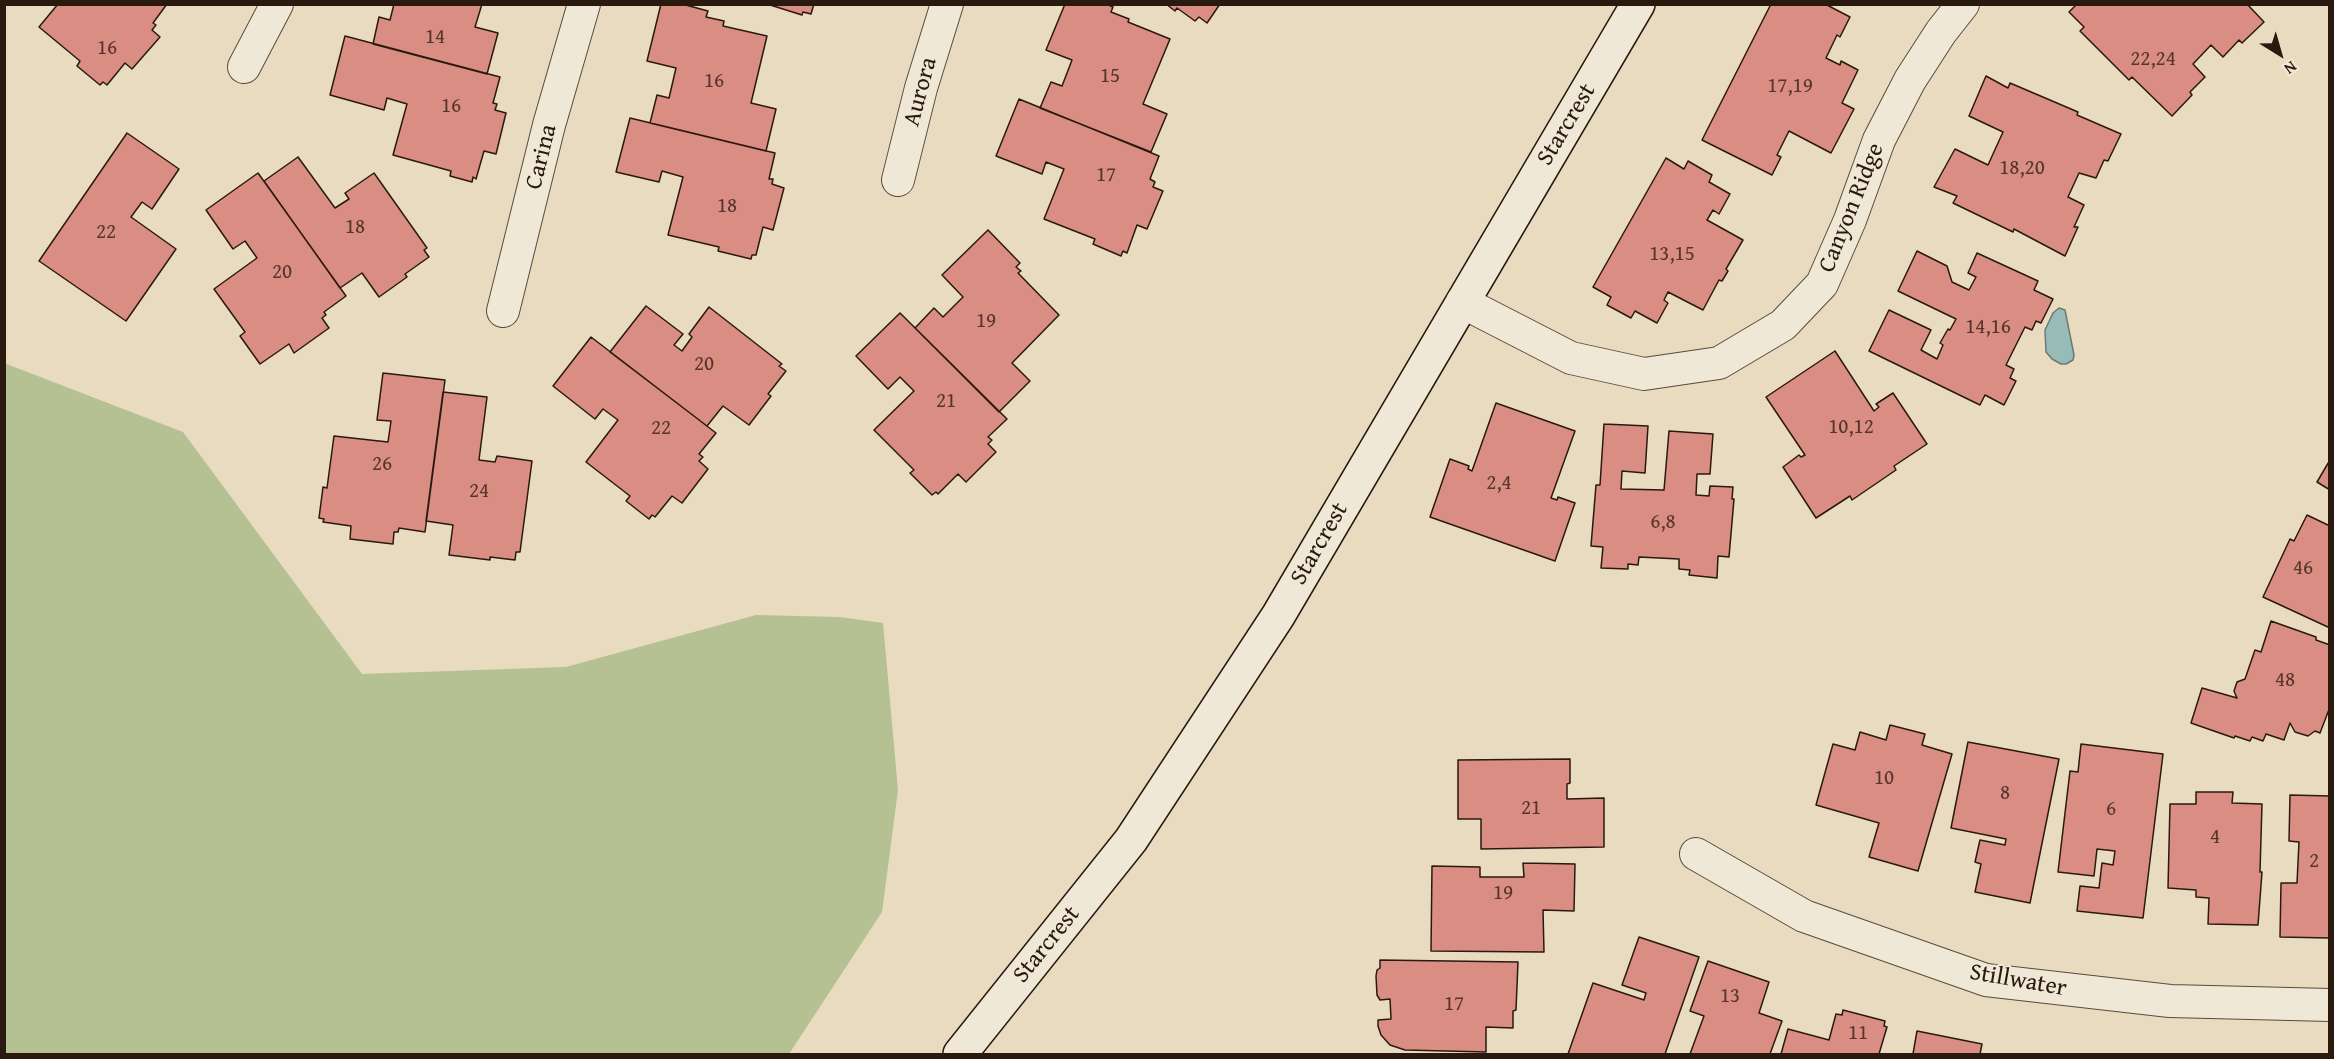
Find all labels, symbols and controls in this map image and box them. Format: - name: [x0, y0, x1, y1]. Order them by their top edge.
- north arrow: [2250, 24, 2310, 84]
- house number: 14: [425, 25, 445, 51]
- house number: 16: [97, 36, 117, 62]
- house number: 22,24: [2130, 47, 2176, 73]
- street label: Aurora: [898, 54, 944, 130]
- text: N: [2279, 56, 2302, 81]
- house number: 15: [1100, 64, 1120, 90]
- house number: 16: [704, 69, 724, 95]
- house number: 17,19: [1767, 74, 1813, 100]
- street label: Starcrest: [1531, 79, 1603, 171]
- house number: 16: [441, 94, 461, 120]
- street label: Carina: [520, 122, 564, 192]
- street label: Canyon Ridge: [1813, 139, 1891, 277]
- house number: 18,20: [1999, 156, 2045, 182]
- house number: 17: [1096, 163, 1116, 189]
- house number: 18: [717, 194, 737, 220]
- house number: 18: [345, 215, 365, 241]
- house number: 22: [96, 220, 116, 246]
- house number: 13,15: [1649, 242, 1695, 268]
- house number: 20: [272, 260, 292, 286]
- house number: 19: [976, 309, 996, 335]
- house number: 14,16: [1965, 315, 2011, 341]
- house number: 20: [694, 352, 714, 378]
- house number: 21: [936, 389, 956, 415]
- house number: 10,12: [1828, 415, 1874, 441]
- house number: 22: [651, 416, 671, 442]
- house number: 26: [372, 452, 392, 478]
- house number: 2,4: [1486, 471, 1512, 497]
- house number: 24: [469, 479, 489, 505]
- street label: Starcrest: [1285, 498, 1355, 590]
- house number: 6,8: [1650, 510, 1676, 536]
- house number: 46: [2293, 556, 2313, 582]
- house number: 48: [2275, 668, 2295, 694]
- house number: 10: [1874, 766, 1894, 792]
- house number: 8: [2000, 781, 2010, 807]
- house number: 21: [1521, 796, 1541, 822]
- house number: 6: [2106, 797, 2116, 823]
- house number: 4: [2210, 825, 2220, 851]
- house number: 2: [2309, 849, 2319, 875]
- house number: 19: [1493, 881, 1513, 907]
- street label: Starcrest: [1007, 901, 1087, 989]
- street label: Stillwater: [1967, 958, 2069, 1004]
- house number: 13: [1720, 984, 1740, 1010]
- house number: 17: [1444, 992, 1464, 1018]
- house number: 11: [1848, 1021, 1868, 1047]

